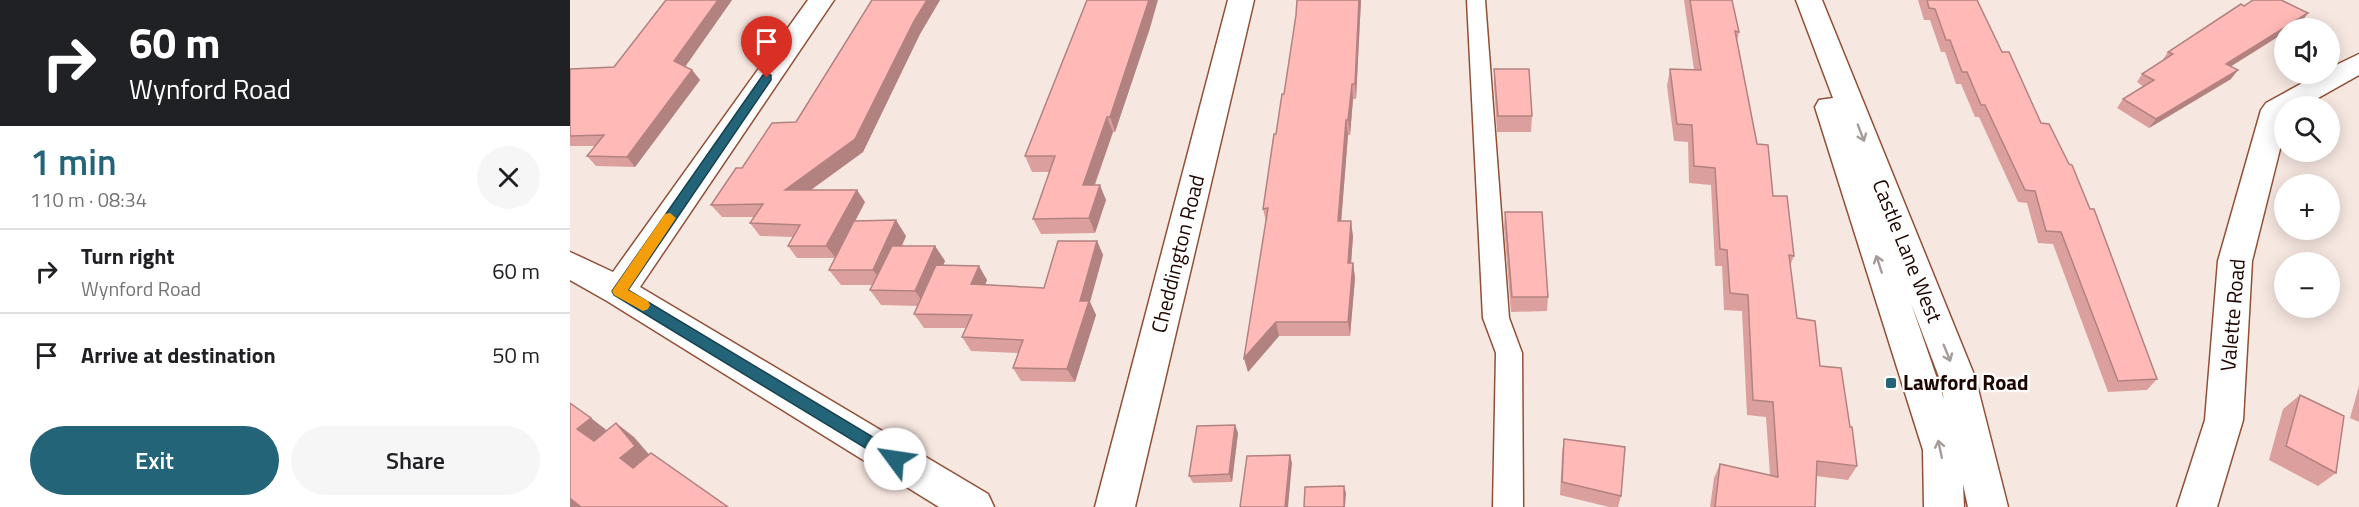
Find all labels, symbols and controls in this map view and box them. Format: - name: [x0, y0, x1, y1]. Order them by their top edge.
- text: 60 m: [129, 10, 221, 74]
- pin: [741, 16, 792, 78]
- map controls: [2274, 18, 2340, 318]
- button: sound: [2274, 18, 2340, 84]
- icon: right: [30, 24, 108, 102]
- icon: arrive: [750, 25, 783, 58]
- text: Wynford Road: [129, 68, 291, 109]
- button: search: [2274, 96, 2340, 162]
- one-way arrow: [1856, 123, 1867, 141]
- text: 1 min: [30, 134, 117, 189]
- button: close: [477, 146, 540, 209]
- street label: Cheddington Road: [1142, 171, 1212, 336]
- street label: Castle Lane West: [1865, 174, 1951, 328]
- button: +: [2274, 174, 2340, 240]
- text: 110 m · 08:34: [30, 184, 147, 215]
- text: Turn right: [81, 239, 175, 273]
- button: −: [2274, 252, 2340, 318]
- text: 60 m: [492, 254, 540, 288]
- icon: right: [30, 255, 63, 288]
- one-way arrow: [1873, 255, 1884, 274]
- street label: Valette Road: [2211, 257, 2253, 373]
- text: Wynford Road: [81, 273, 201, 304]
- text: Arrive at destination: [81, 338, 276, 372]
- text: 50 m: [492, 338, 540, 372]
- icon: arrive: [30, 339, 63, 372]
- one-way arrow: [1943, 343, 1954, 362]
- place label: Lawford Road: [1903, 366, 2029, 398]
- marker: Lawford Road: [1884, 376, 1898, 390]
- button: Exit: [30, 426, 279, 495]
- button: Share: [291, 426, 540, 495]
- position arrow: [863, 427, 927, 491]
- one-way arrow: [1934, 440, 1945, 459]

